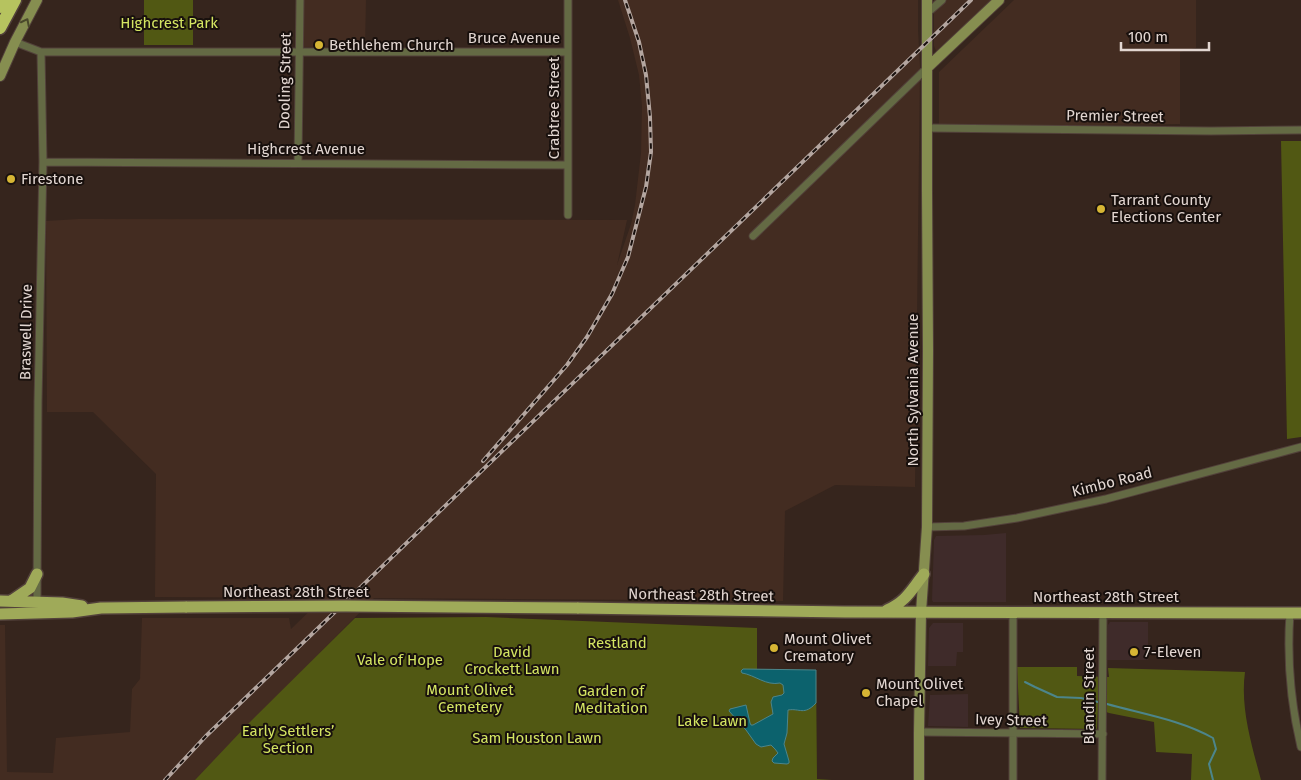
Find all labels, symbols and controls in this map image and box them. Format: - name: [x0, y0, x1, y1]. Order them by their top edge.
- park label: Highcrest Park: [120, 14, 218, 32]
- one-way arrow: [20, 18, 30, 27]
- scale bar: [1121, 20, 1208, 52]
- text: 100 m: [1128, 28, 1168, 46]
- street label: Bruce Avenue: [468, 29, 560, 47]
- street label: Dooling Street: [275, 32, 295, 130]
- place label: Bethlehem Church: [329, 36, 454, 54]
- marker: Bethlehem Church: [313, 39, 325, 51]
- street label: Crabtree Street: [545, 56, 563, 159]
- street label: Premier Street: [1066, 106, 1165, 126]
- street label: Highcrest Avenue: [247, 140, 365, 158]
- place label: Firestone: [21, 170, 84, 188]
- marker: Firestone: [5, 173, 17, 185]
- place label: Tarrant County Elections Center: [1111, 191, 1221, 226]
- marker: Tarrant County Elections Center: [1095, 203, 1107, 215]
- street label: Braswell Drive: [16, 284, 36, 380]
- street label: North Sylvania Avenue: [904, 314, 922, 466]
- street label: Kimbo Road: [1070, 463, 1154, 501]
- street label: Northeast 28th Street: [223, 583, 370, 601]
- street label: Northeast 28th Street: [628, 585, 775, 605]
- street label: Northeast 28th Street: [1033, 588, 1180, 606]
- place label: Mount Olivet Crematory: [784, 630, 872, 665]
- park label: Restland: [587, 634, 647, 652]
- marker: Mount Olivet Crematory: [768, 642, 780, 654]
- park label: David Crockett Lawn: [465, 643, 559, 678]
- place label: 7-Eleven: [1144, 643, 1201, 661]
- marker: 7-Eleven: [1128, 646, 1140, 658]
- street label: Blandin Street: [1080, 647, 1098, 745]
- park label: Vale of Hope: [357, 651, 443, 669]
- place label: Mount Olivet Chapel: [876, 675, 964, 710]
- park label: Mount Olivet Cemetery: [426, 681, 514, 716]
- park label: Garden of Meditation: [574, 682, 648, 717]
- marker: Mount Olivet Chapel: [860, 687, 872, 699]
- street label: Ivey Street: [975, 710, 1048, 730]
- park label: Lake Lawn: [677, 712, 747, 730]
- park label: Early Settlers’ Section: [242, 722, 334, 757]
- park label: Sam Houston Lawn: [472, 729, 602, 747]

